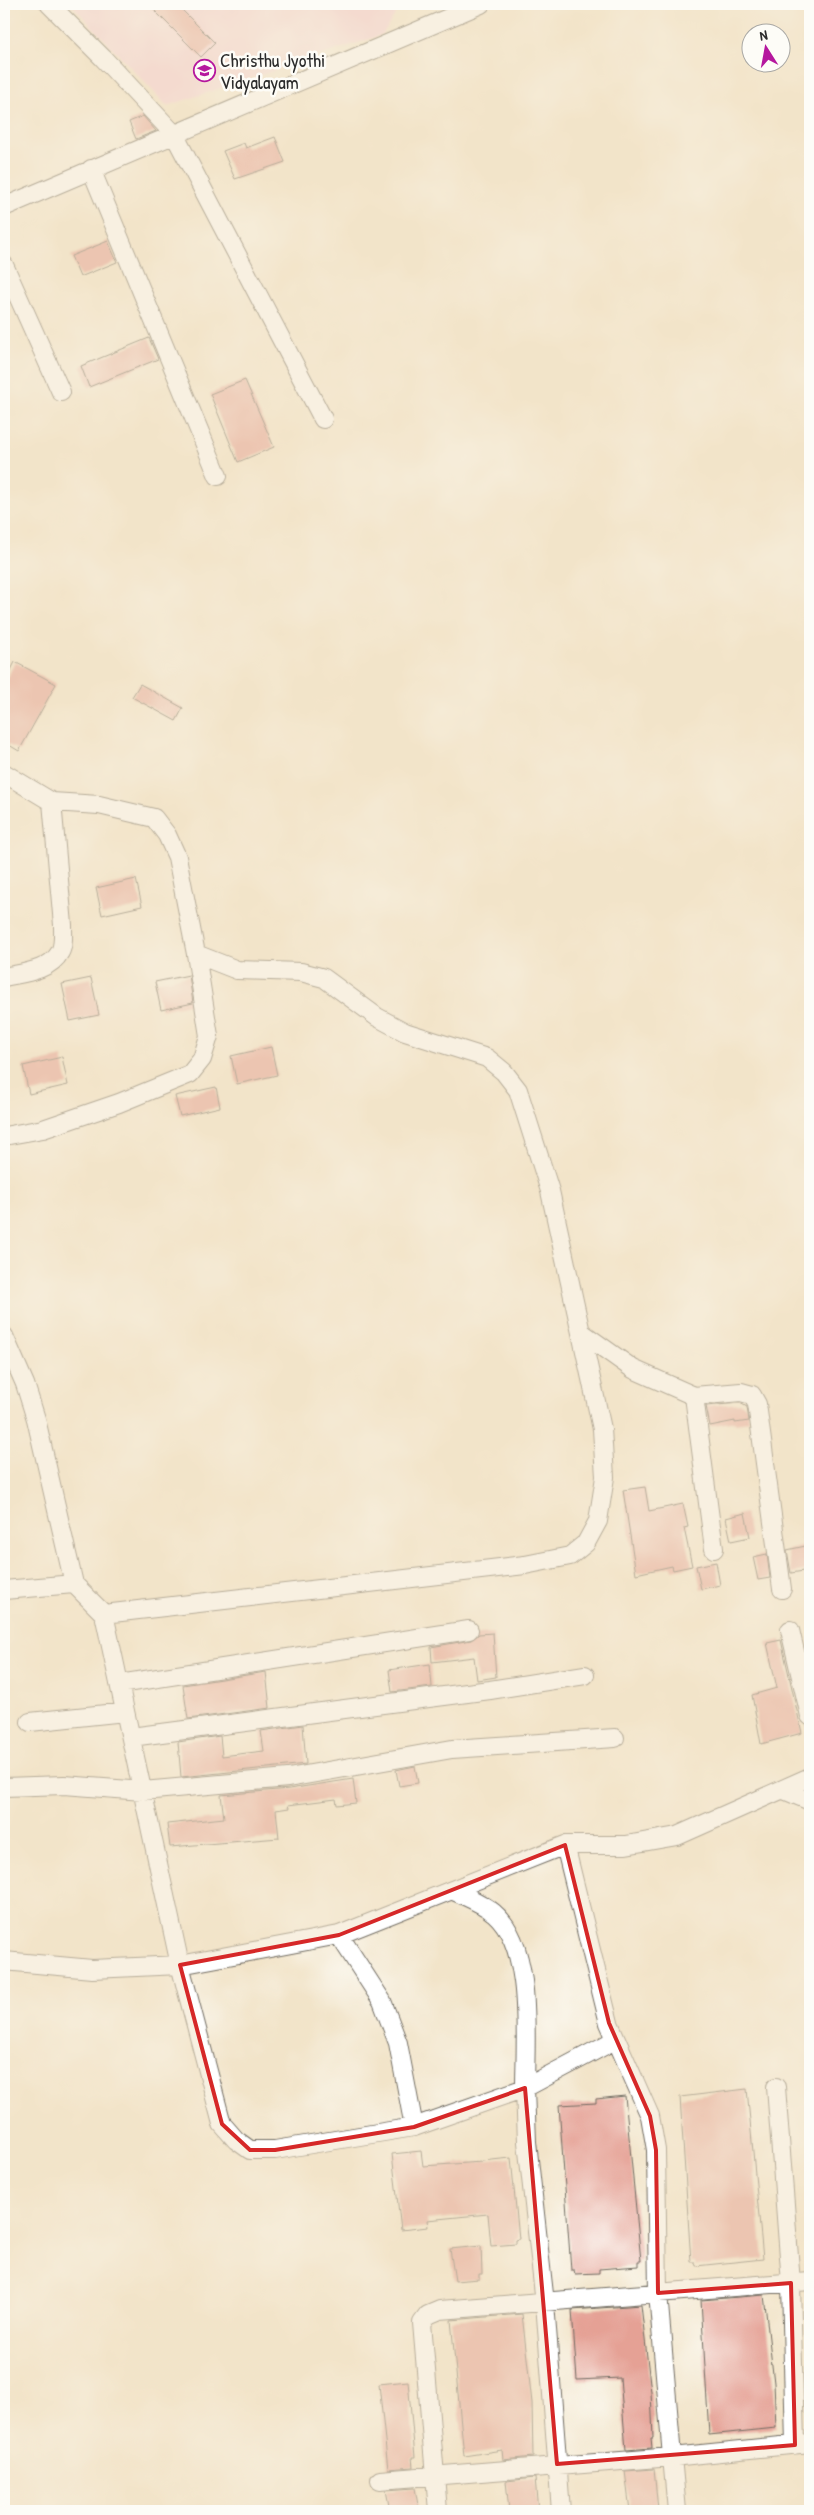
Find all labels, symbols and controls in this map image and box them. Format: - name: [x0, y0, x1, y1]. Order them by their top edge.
- north arrow: [742, 22, 792, 72]
- text: N: [758, 25, 769, 45]
- place label: Christhu Jyothi Vidyalayam: [220, 47, 325, 95]
- school or university icon: Christhu Jyothi Vidyalayam: [192, 59, 216, 83]

